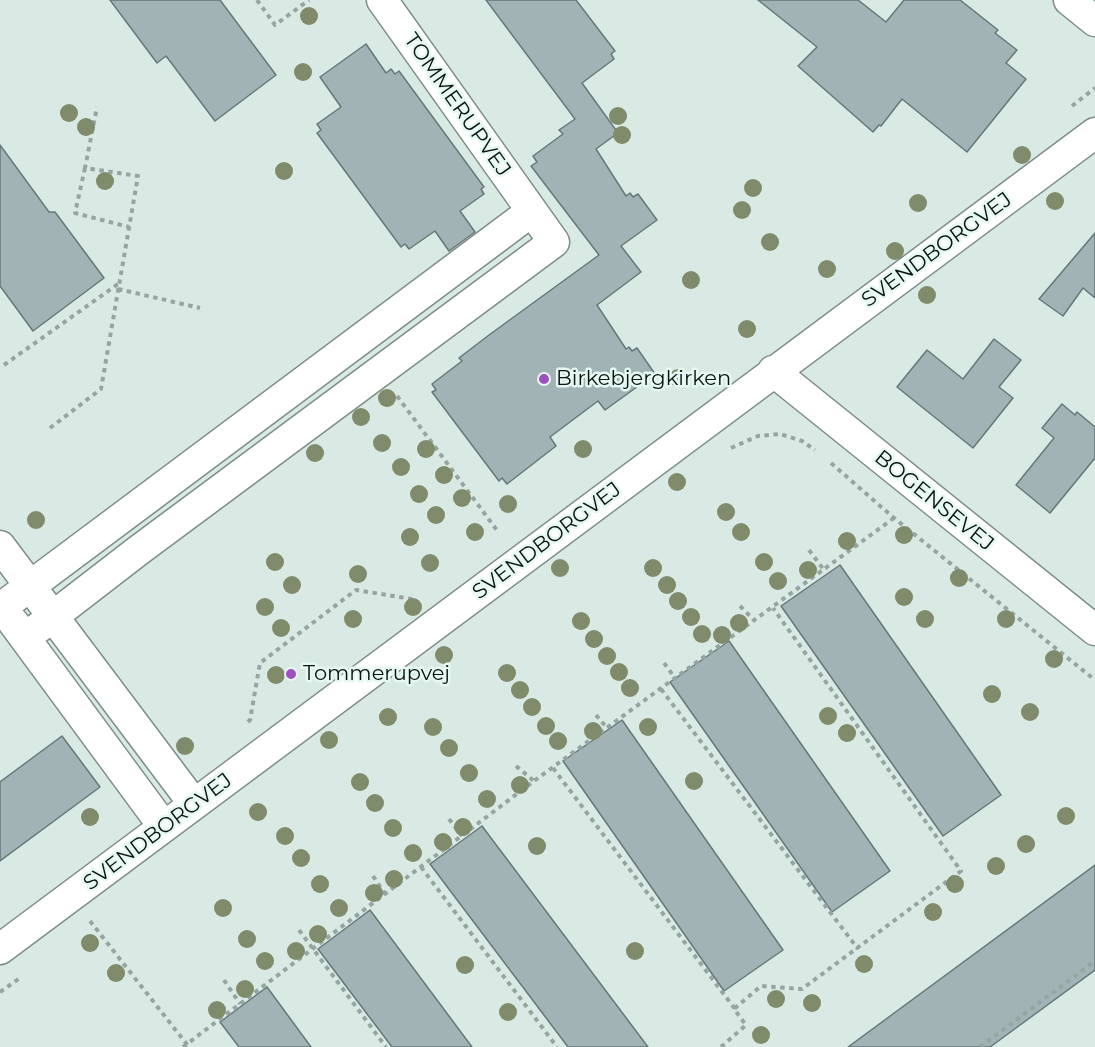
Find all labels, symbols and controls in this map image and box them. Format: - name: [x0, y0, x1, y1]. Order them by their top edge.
- street label: TOMMERUPVEJ: [398, 29, 516, 181]
- street label: SVENDBORGVEJ: [857, 187, 1017, 313]
- place label: Birkebjergkirken: [556, 366, 731, 392]
- marker: Birkebjergkirken: [537, 372, 551, 386]
- street label: BOGENSEVEJ: [869, 445, 999, 557]
- street label: SVENDBORGVEJ: [468, 477, 626, 605]
- place label: Tommerupvej: [303, 661, 450, 687]
- marker: Tommerupvej: [284, 667, 298, 681]
- street label: SVENDBORGVEJ: [79, 768, 237, 896]

